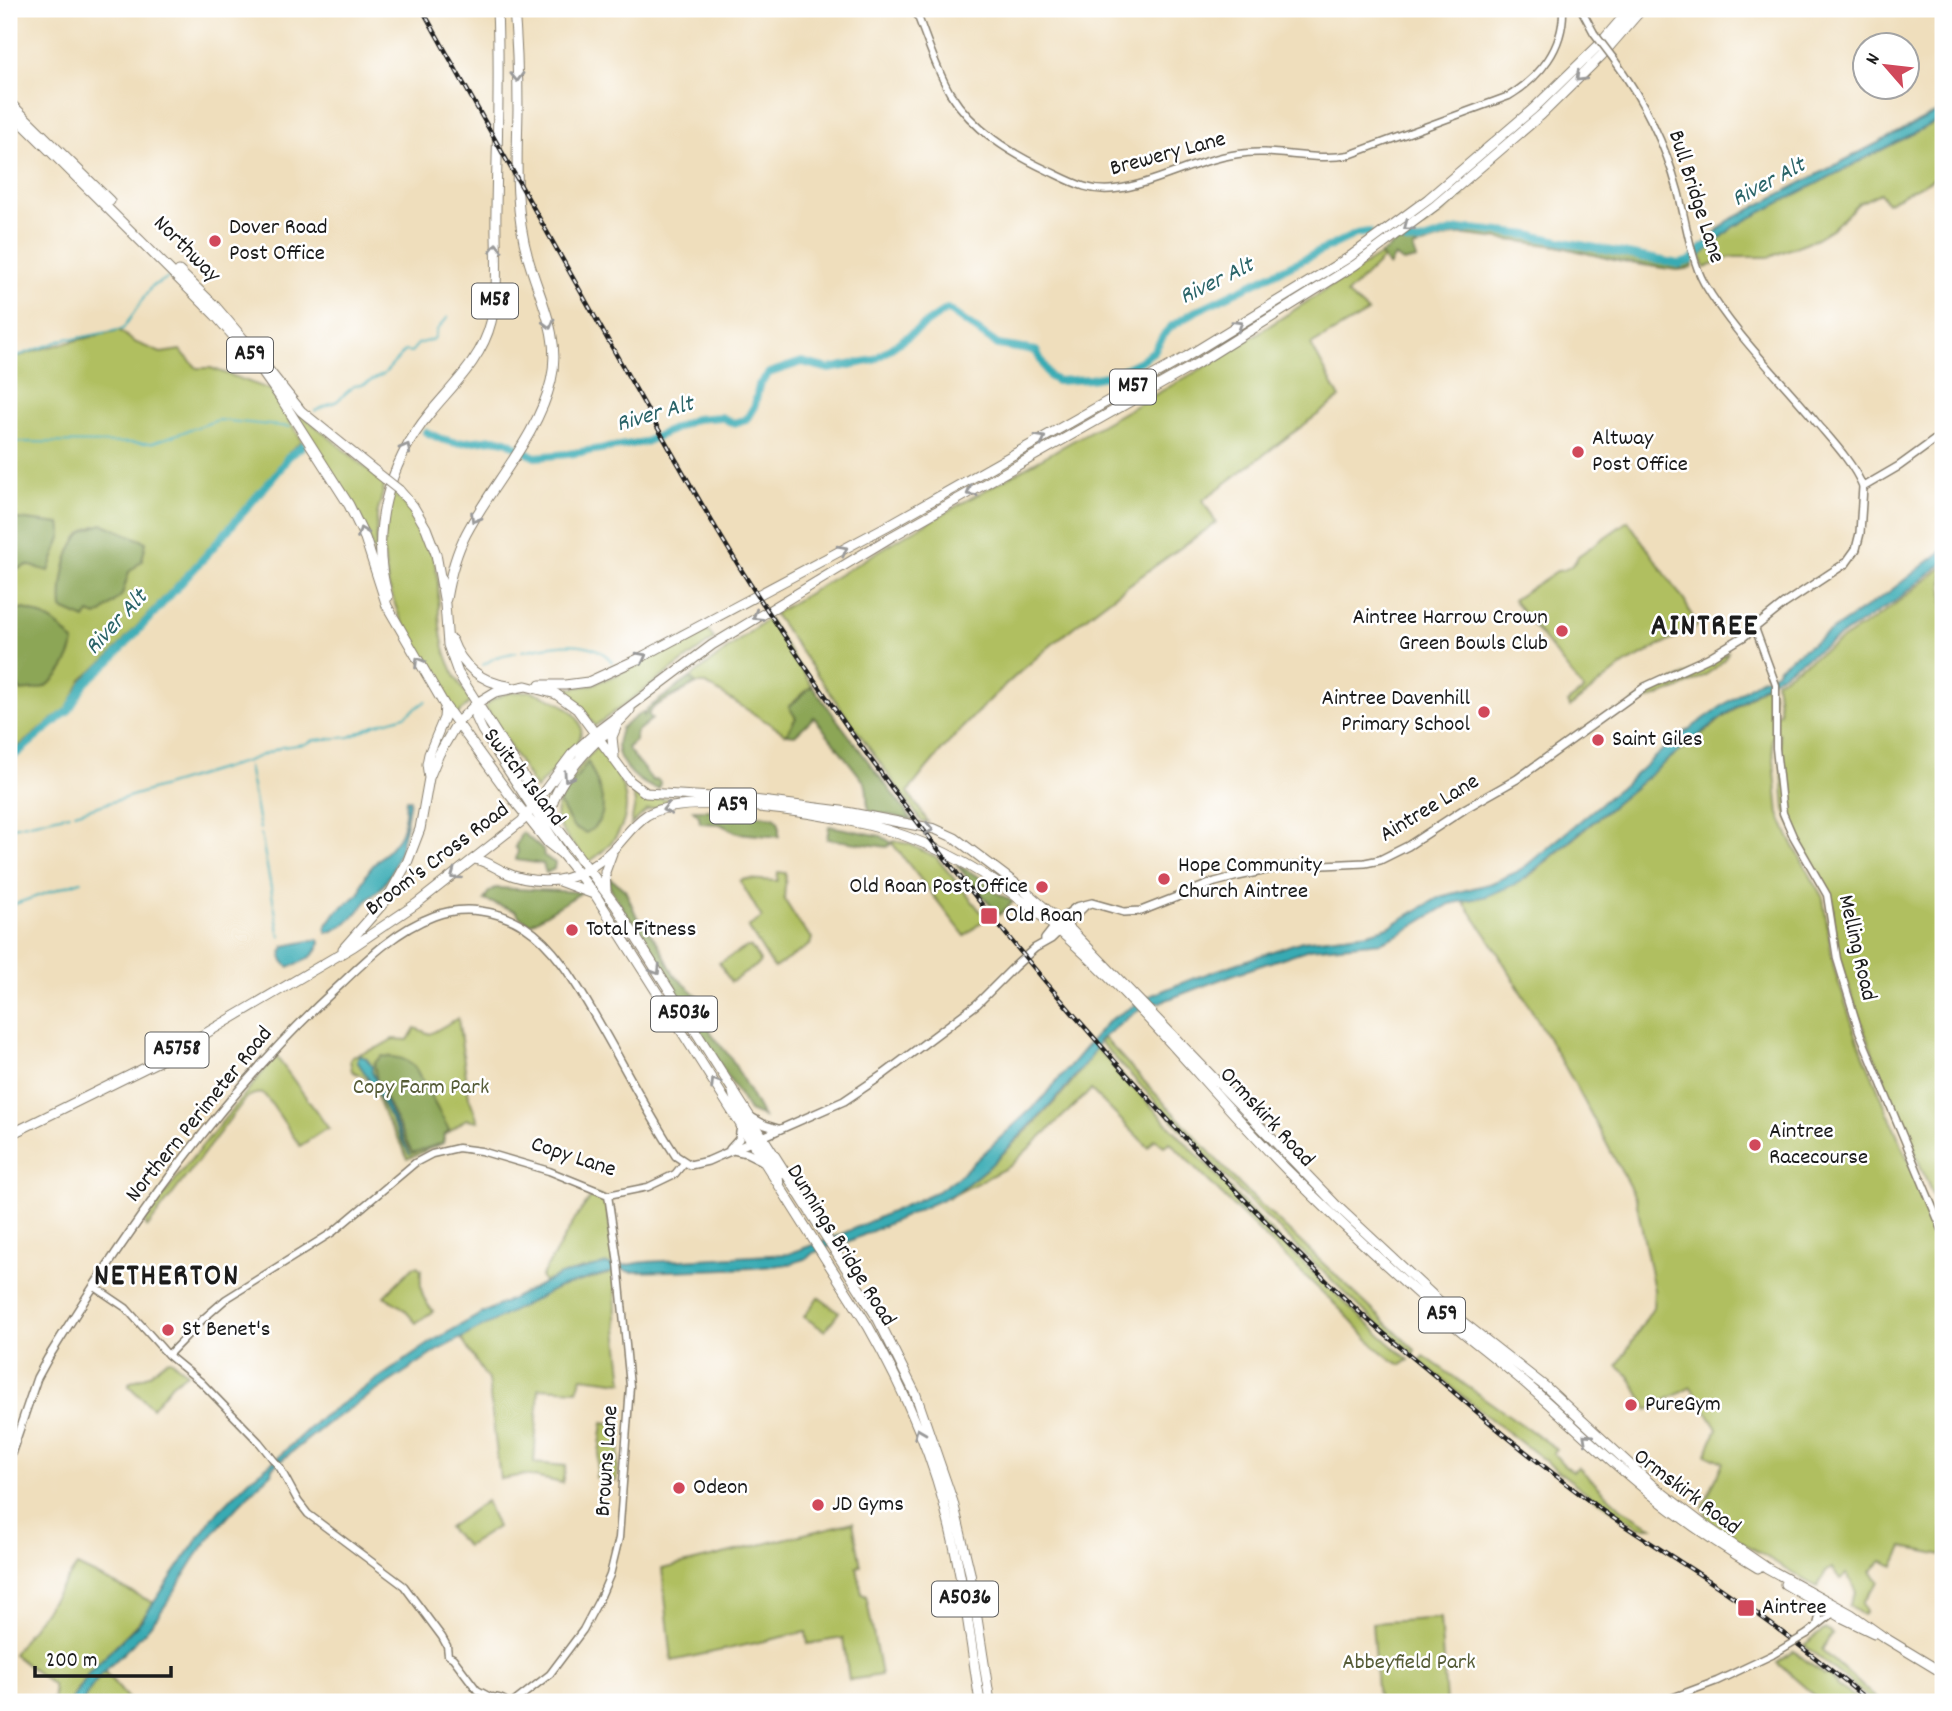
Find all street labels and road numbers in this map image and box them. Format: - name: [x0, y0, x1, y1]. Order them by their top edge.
- street label: Brewery Lane: [1106, 124, 1230, 186]
- street label: Bull Bridge Lane: [1658, 126, 1732, 268]
- street label: Northway: [145, 209, 228, 292]
- road number: M58: [472, 284, 518, 318]
- road number: A59: [227, 338, 273, 372]
- road number: M57: [1110, 370, 1156, 404]
- street label: Switch Island: [474, 722, 572, 834]
- street label: Aintree Lane: [1374, 766, 1486, 852]
- road number: A59: [710, 788, 756, 824]
- street label: Broom's Cross Road: [359, 795, 517, 925]
- street label: Melling Road: [1828, 892, 1884, 1004]
- road number: A5036: [651, 996, 717, 1032]
- street label: Northern Perimeter Road: [118, 1020, 282, 1210]
- road number: A5758: [146, 1032, 208, 1068]
- street label: Ormskirk Road: [1211, 1060, 1321, 1176]
- street label: Copy Lane: [526, 1129, 620, 1187]
- street label: Dunnings Bridge Road: [777, 1158, 903, 1334]
- road number: A59: [1419, 1298, 1465, 1332]
- street label: Browns Lane: [588, 1404, 628, 1518]
- street label: Ormskirk Road: [1625, 1442, 1747, 1544]
- road number: A5036: [932, 1582, 998, 1616]

